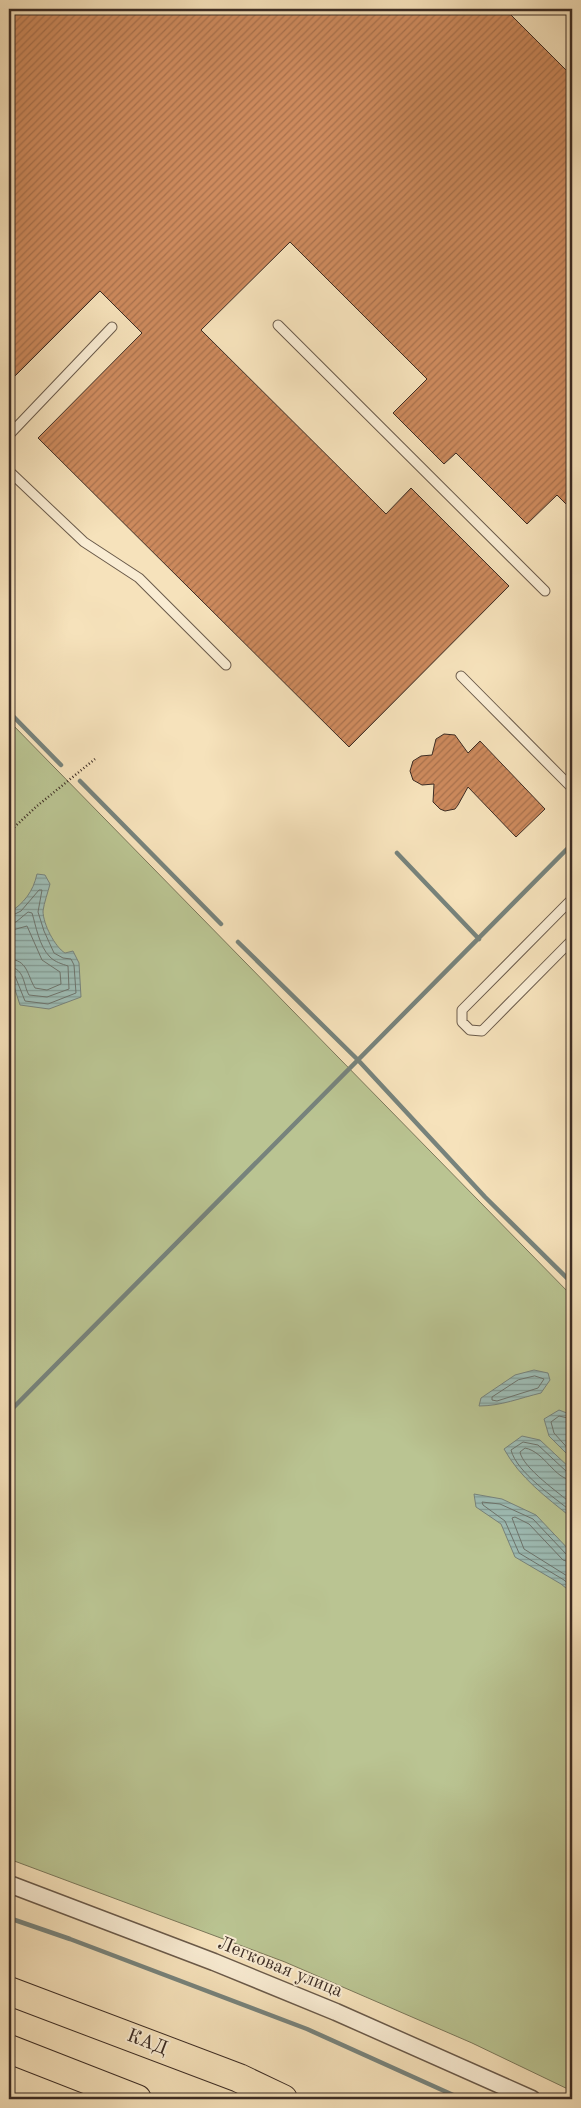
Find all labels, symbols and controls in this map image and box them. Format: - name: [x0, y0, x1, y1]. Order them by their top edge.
- street label: Легковая улица: [215, 1934, 346, 2002]
- street label: КАД: [124, 2027, 170, 2059]

